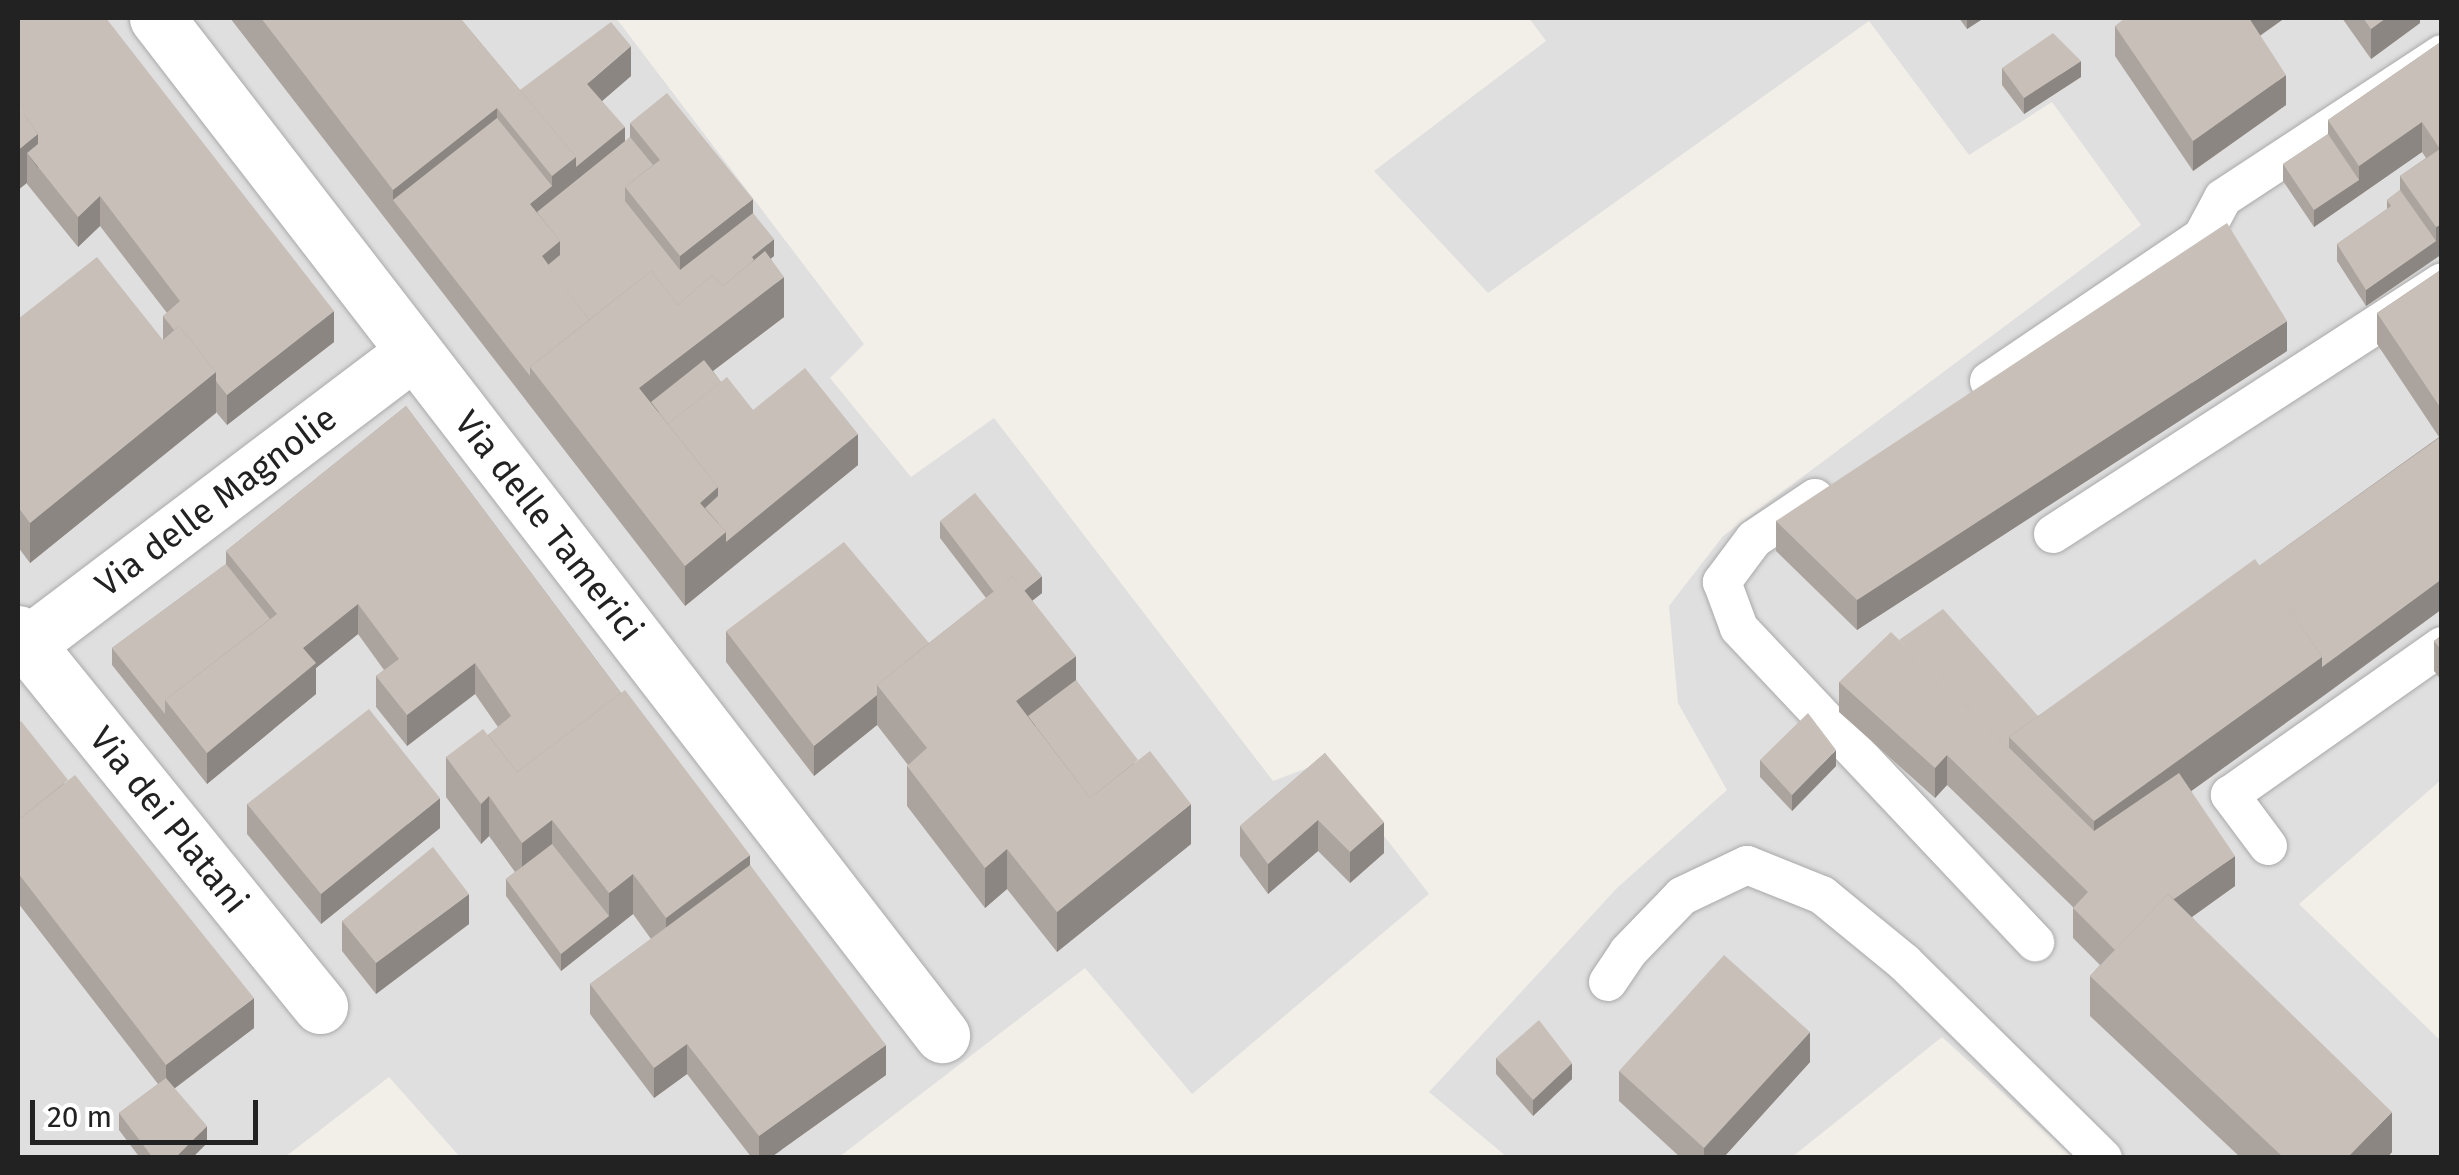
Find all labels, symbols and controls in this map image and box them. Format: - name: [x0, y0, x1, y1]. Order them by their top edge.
- street label: Via delle Magnolie: [87, 397, 345, 605]
- street label: Via delle Tamerici: [446, 402, 652, 650]
- street label: Via dei Platani: [81, 718, 257, 922]
- scale bar: [35, 1080, 262, 1142]
- text: 20 m: [47, 1099, 112, 1135]

